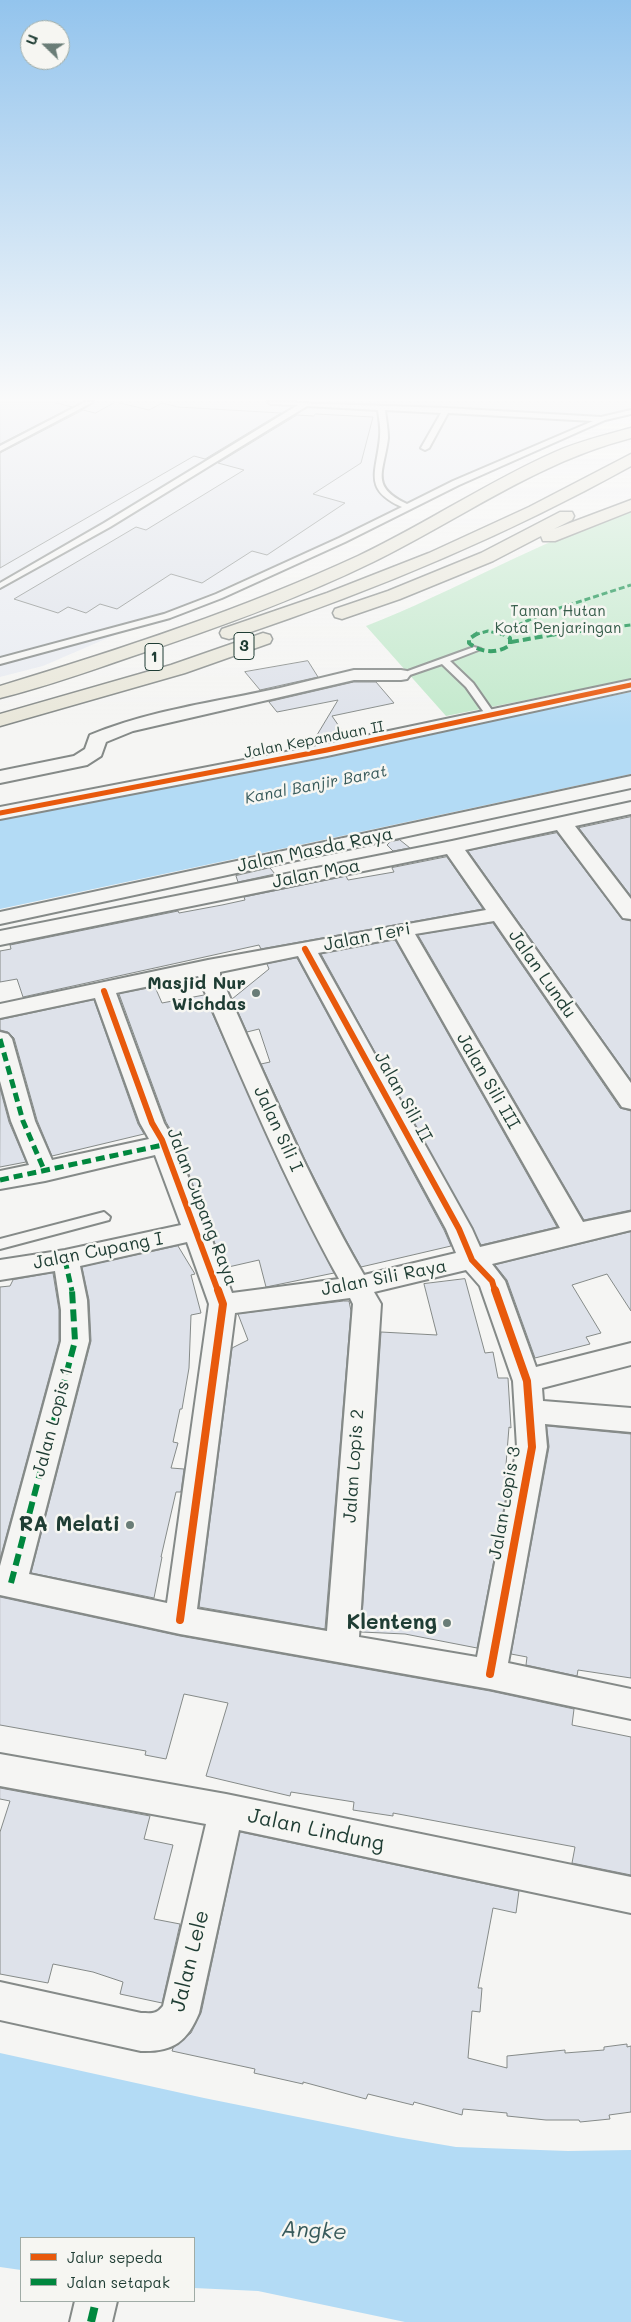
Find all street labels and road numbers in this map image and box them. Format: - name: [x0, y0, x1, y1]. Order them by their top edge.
- road number: 3: [234, 632, 254, 659]
- road number: 1: [145, 644, 163, 670]
- street label: Jalan Kepanduan II: [242, 718, 386, 762]
- street label: Jalan Masda Raya: [235, 823, 395, 877]
- street label: Jalan Moa: [270, 855, 362, 893]
- street label: Jalan Teri: [322, 918, 412, 956]
- street label: Jalan Lundu: [504, 926, 580, 1022]
- street label: Jalan Sili III: [452, 1029, 524, 1133]
- street label: Jalan Sili II: [369, 1048, 437, 1146]
- street label: Jalan Sili I: [249, 1083, 307, 1175]
- street label: Jalan Cupang Raya: [162, 1125, 242, 1289]
- street label: Jalan Cupang I: [31, 1228, 165, 1274]
- street label: Jalan Sili Raya: [319, 1255, 449, 1301]
- street label: Jalan Lopis 1: [28, 1365, 78, 1479]
- street label: Jalan Lopis 2: [339, 1408, 369, 1524]
- street label: Jalan Lopis 3: [484, 1445, 526, 1561]
- street label: Jalan Lindung: [245, 1803, 387, 1857]
- street label: Jalan Lele: [165, 1908, 215, 2014]

